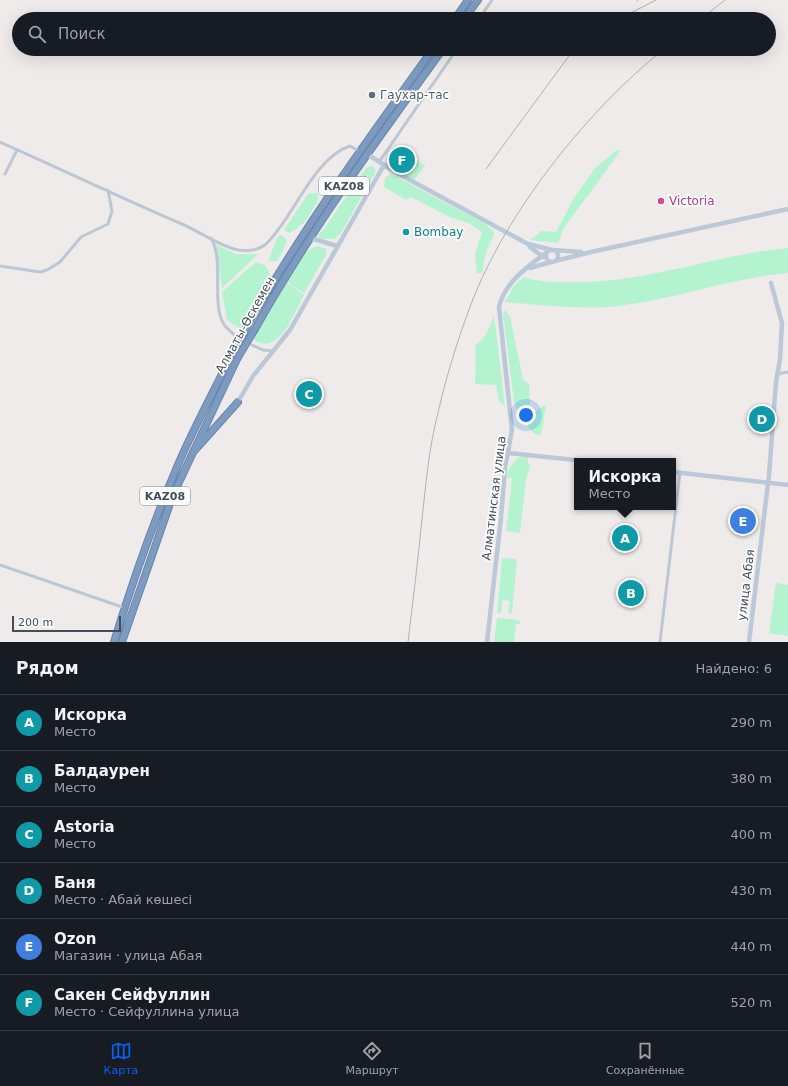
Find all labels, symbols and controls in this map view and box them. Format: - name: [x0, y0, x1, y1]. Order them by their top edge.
- search box: [12, 12, 776, 56]
- icon: search: [26, 23, 48, 45]
- text: Поиск: [58, 25, 106, 43]
- place label: Гаухар-тас: [380, 88, 449, 102]
- marker: Гаухар-тас: [367, 90, 377, 100]
- pin: F: [389, 145, 415, 175]
- road number: KAZ08: [319, 177, 369, 195]
- place label: Victoria: [669, 194, 715, 208]
- marker: Victoria: [656, 196, 666, 206]
- place label: Bombay: [414, 225, 463, 239]
- marker: Bombay: [401, 227, 411, 237]
- street label: Алматы-Өскемен: [213, 274, 277, 376]
- pin: C: [296, 379, 322, 409]
- pin: D: [749, 404, 775, 434]
- your location: [516, 405, 536, 425]
- street label: Алматинская улица: [479, 435, 509, 561]
- popup: [574, 458, 676, 510]
- text: Искоркa: [589, 468, 661, 486]
- text: Место: [589, 486, 630, 501]
- road number: KAZ08: [140, 487, 190, 505]
- pin: E: [730, 506, 756, 536]
- pin: A: [612, 523, 638, 553]
- street label: улица Абая: [735, 548, 757, 622]
- pin: B: [618, 578, 644, 608]
- scale bar: [12, 614, 121, 633]
- text: 200 m: [18, 616, 53, 629]
- text: Рядом: [16, 658, 79, 678]
- text: Найдено: 6: [696, 661, 772, 676]
- text: Искоркa: [54, 706, 127, 724]
- text: A: [24, 715, 34, 730]
- text: 290 m: [730, 715, 772, 730]
- text: Место: [54, 724, 96, 739]
- text: Балдаурен: [54, 762, 150, 780]
- text: B: [24, 771, 34, 786]
- text: 380 m: [730, 771, 772, 786]
- text: Место: [54, 780, 96, 795]
- text: Astoria: [54, 818, 115, 836]
- text: C: [24, 827, 34, 842]
- text: 400 m: [730, 827, 772, 842]
- text: Место: [54, 836, 96, 851]
- text: Баня: [54, 874, 96, 892]
- text: D: [24, 883, 34, 898]
- text: 430 m: [730, 883, 772, 898]
- text: Место · Абай көшесі: [54, 892, 192, 907]
- text: Ozon: [54, 930, 96, 948]
- text: E: [25, 939, 33, 954]
- text: 440 m: [730, 939, 772, 954]
- text: Магазин · улица Абая: [54, 948, 202, 963]
- text: Сакен Сейфуллин: [54, 986, 210, 1004]
- text: F: [25, 995, 33, 1010]
- text: 520 m: [730, 995, 772, 1010]
- text: Место · Сейфуллина улица: [54, 1004, 240, 1019]
- tab: Карта: [104, 1040, 138, 1077]
- tab: Маршрут: [346, 1040, 399, 1077]
- tab: Сохранённые: [606, 1040, 684, 1077]

